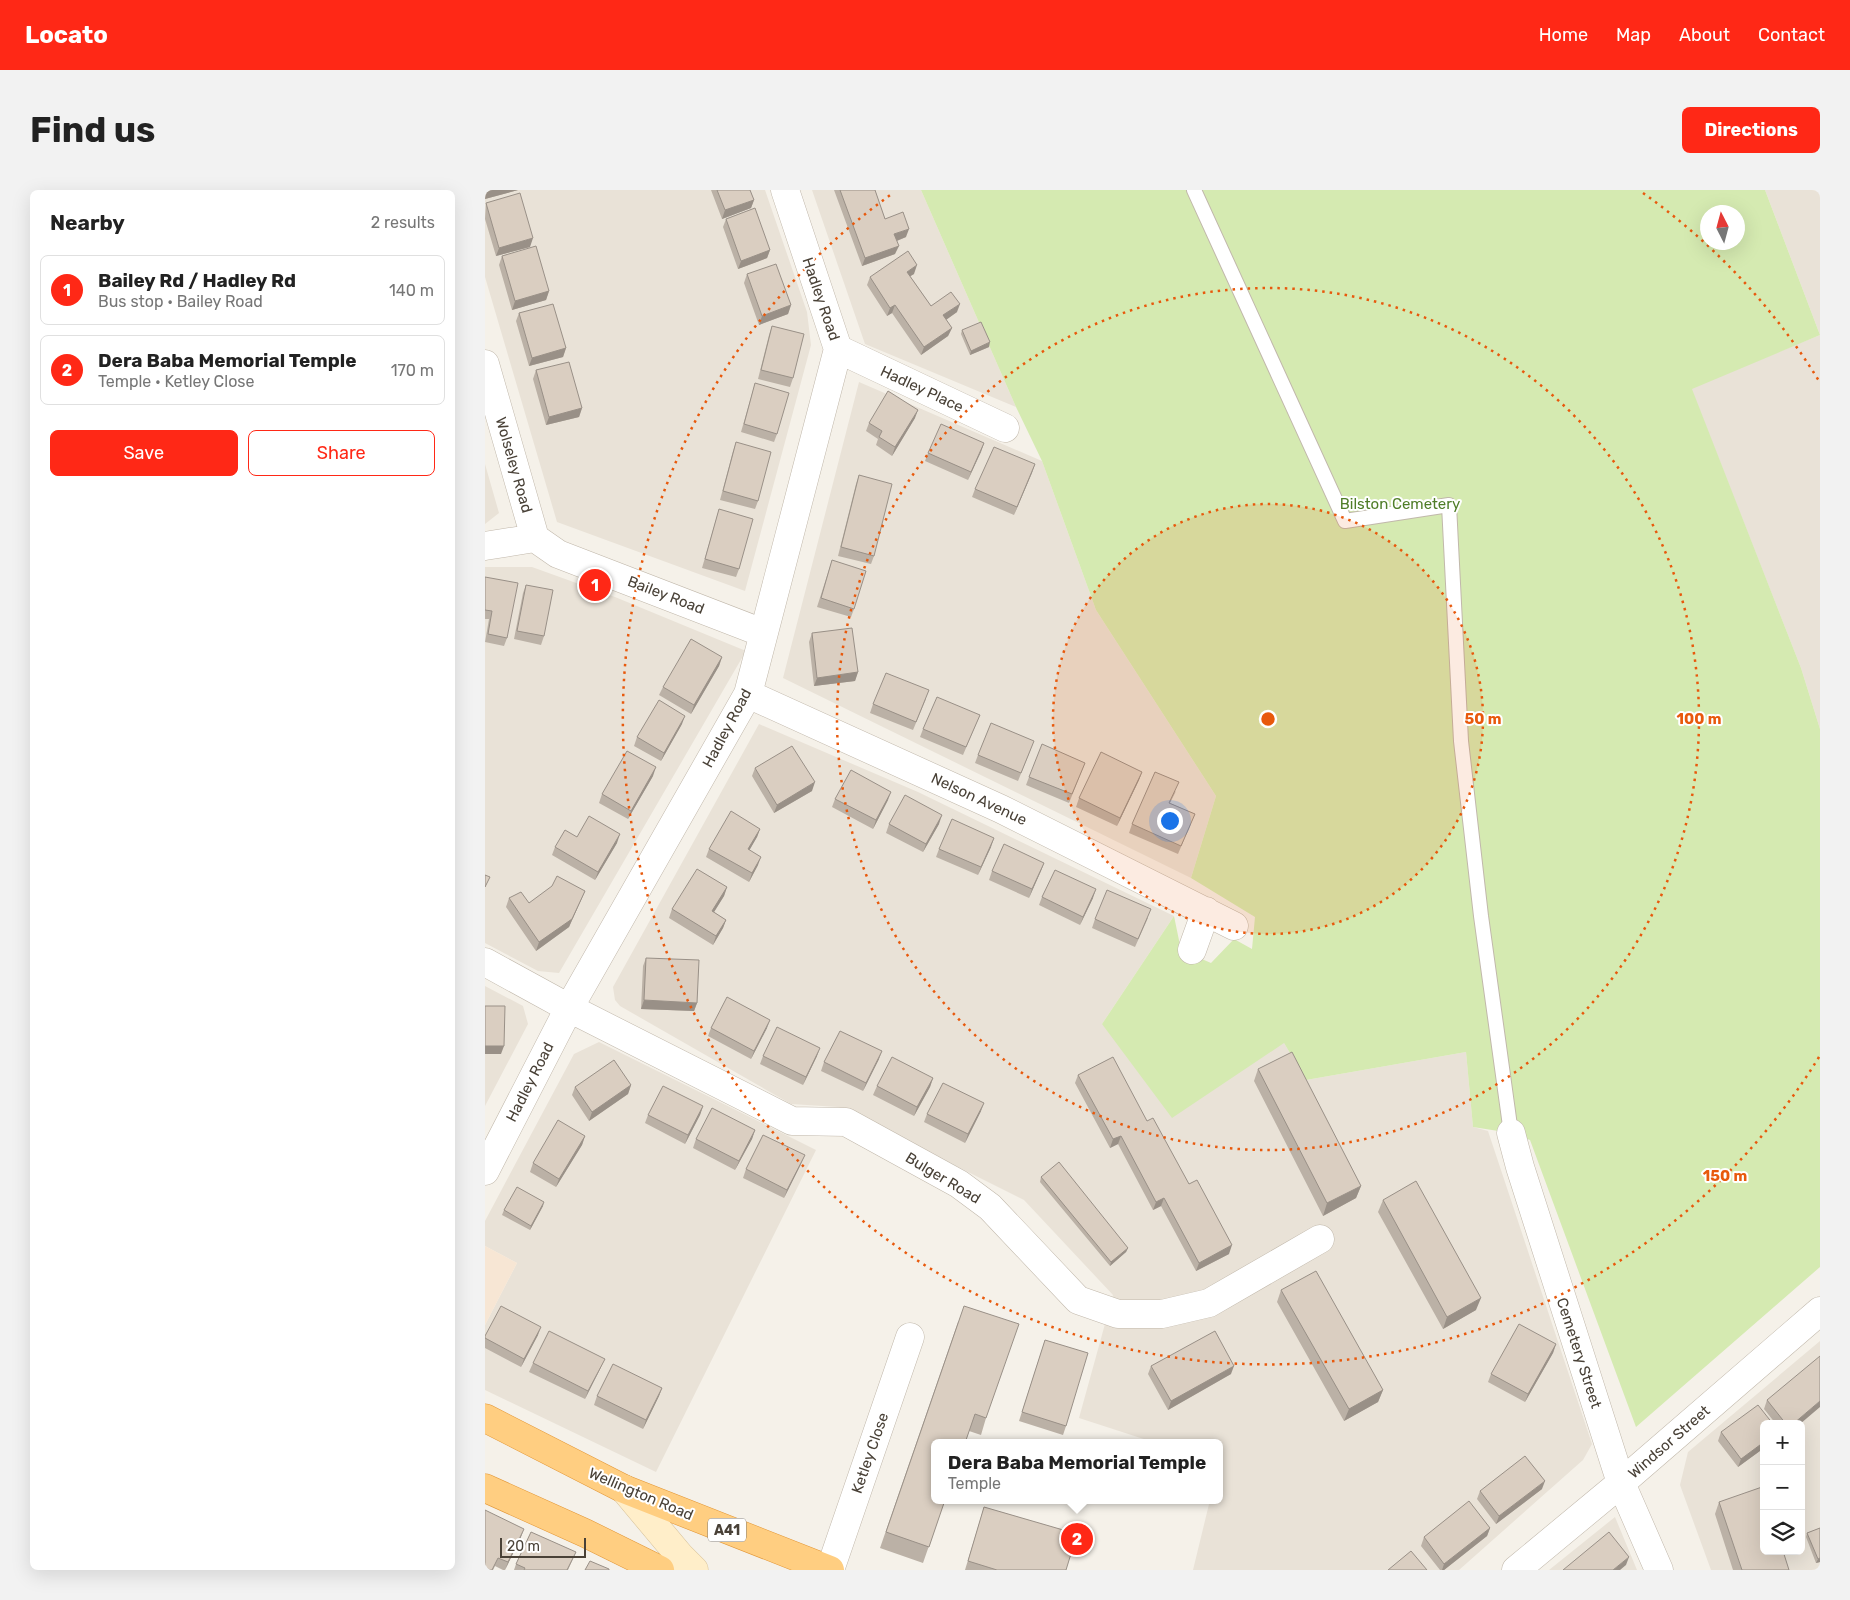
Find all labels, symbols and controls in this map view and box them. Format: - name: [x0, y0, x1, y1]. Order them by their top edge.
- text: Locato: [25, 21, 108, 49]
- text: Home: [1539, 24, 1588, 46]
- text: Map: [1616, 24, 1651, 46]
- text: About: [1679, 24, 1730, 46]
- text: Contact: [1758, 24, 1825, 46]
- button: Directions: [1682, 107, 1820, 153]
- text: Find us: [30, 109, 155, 151]
- north arrow: [1700, 205, 1745, 250]
- text: Nearby: [50, 210, 125, 235]
- text: 2 results: [371, 213, 435, 232]
- street label: Hadley Road: [798, 255, 844, 343]
- text: Bailey Rd / Hadley Rd: [98, 269, 296, 292]
- text: 1: [63, 281, 71, 300]
- text: 140 m: [389, 281, 434, 300]
- text: Bus stop · Bailey Road: [98, 292, 263, 311]
- text: Dera Baba Memorial Temple: [98, 349, 356, 372]
- text: 2: [62, 361, 72, 380]
- text: 170 m: [391, 361, 434, 380]
- street label: Hadley Place: [878, 362, 966, 416]
- text: Temple · Ketley Close: [98, 372, 254, 391]
- street label: Wolseley Road: [492, 415, 536, 515]
- button: Save: [50, 430, 238, 476]
- button: Share: [248, 430, 435, 476]
- park label: Bilston Cemetery: [1340, 495, 1460, 513]
- pin: 1: [579, 566, 611, 604]
- street label: Bailey Road: [625, 572, 707, 618]
- street label: Hadley Road: [699, 685, 755, 771]
- centre of rings: [1259, 710, 1277, 728]
- text: 50 m: [1465, 710, 1501, 728]
- text: 100 m: [1677, 710, 1721, 728]
- street label: Nelson Avenue: [928, 769, 1030, 829]
- your location: [1157, 808, 1183, 834]
- street label: Hadley Road: [502, 1039, 558, 1125]
- street label: Bulger Road: [902, 1148, 984, 1208]
- text: 150 m: [1703, 1167, 1747, 1185]
- street label: Cemetery Street: [1553, 1296, 1605, 1411]
- street label: Windsor Street: [1624, 1402, 1714, 1482]
- street label: Ketley Close: [848, 1410, 892, 1496]
- map controls: [1760, 1420, 1805, 1555]
- button: +: [1760, 1420, 1805, 1465]
- popup: [931, 1439, 1223, 1504]
- text: Dera Baba Memorial Temple: [948, 1451, 1206, 1474]
- street label: Wellington Road: [586, 1464, 696, 1524]
- button: −: [1760, 1465, 1805, 1510]
- text: Temple: [948, 1474, 1001, 1493]
- button: layers: [1760, 1510, 1805, 1555]
- road number: A41: [708, 1518, 746, 1542]
- pin: 2: [1061, 1520, 1093, 1558]
- scale bar: [500, 1535, 586, 1558]
- text: 20 m: [507, 1538, 540, 1555]

